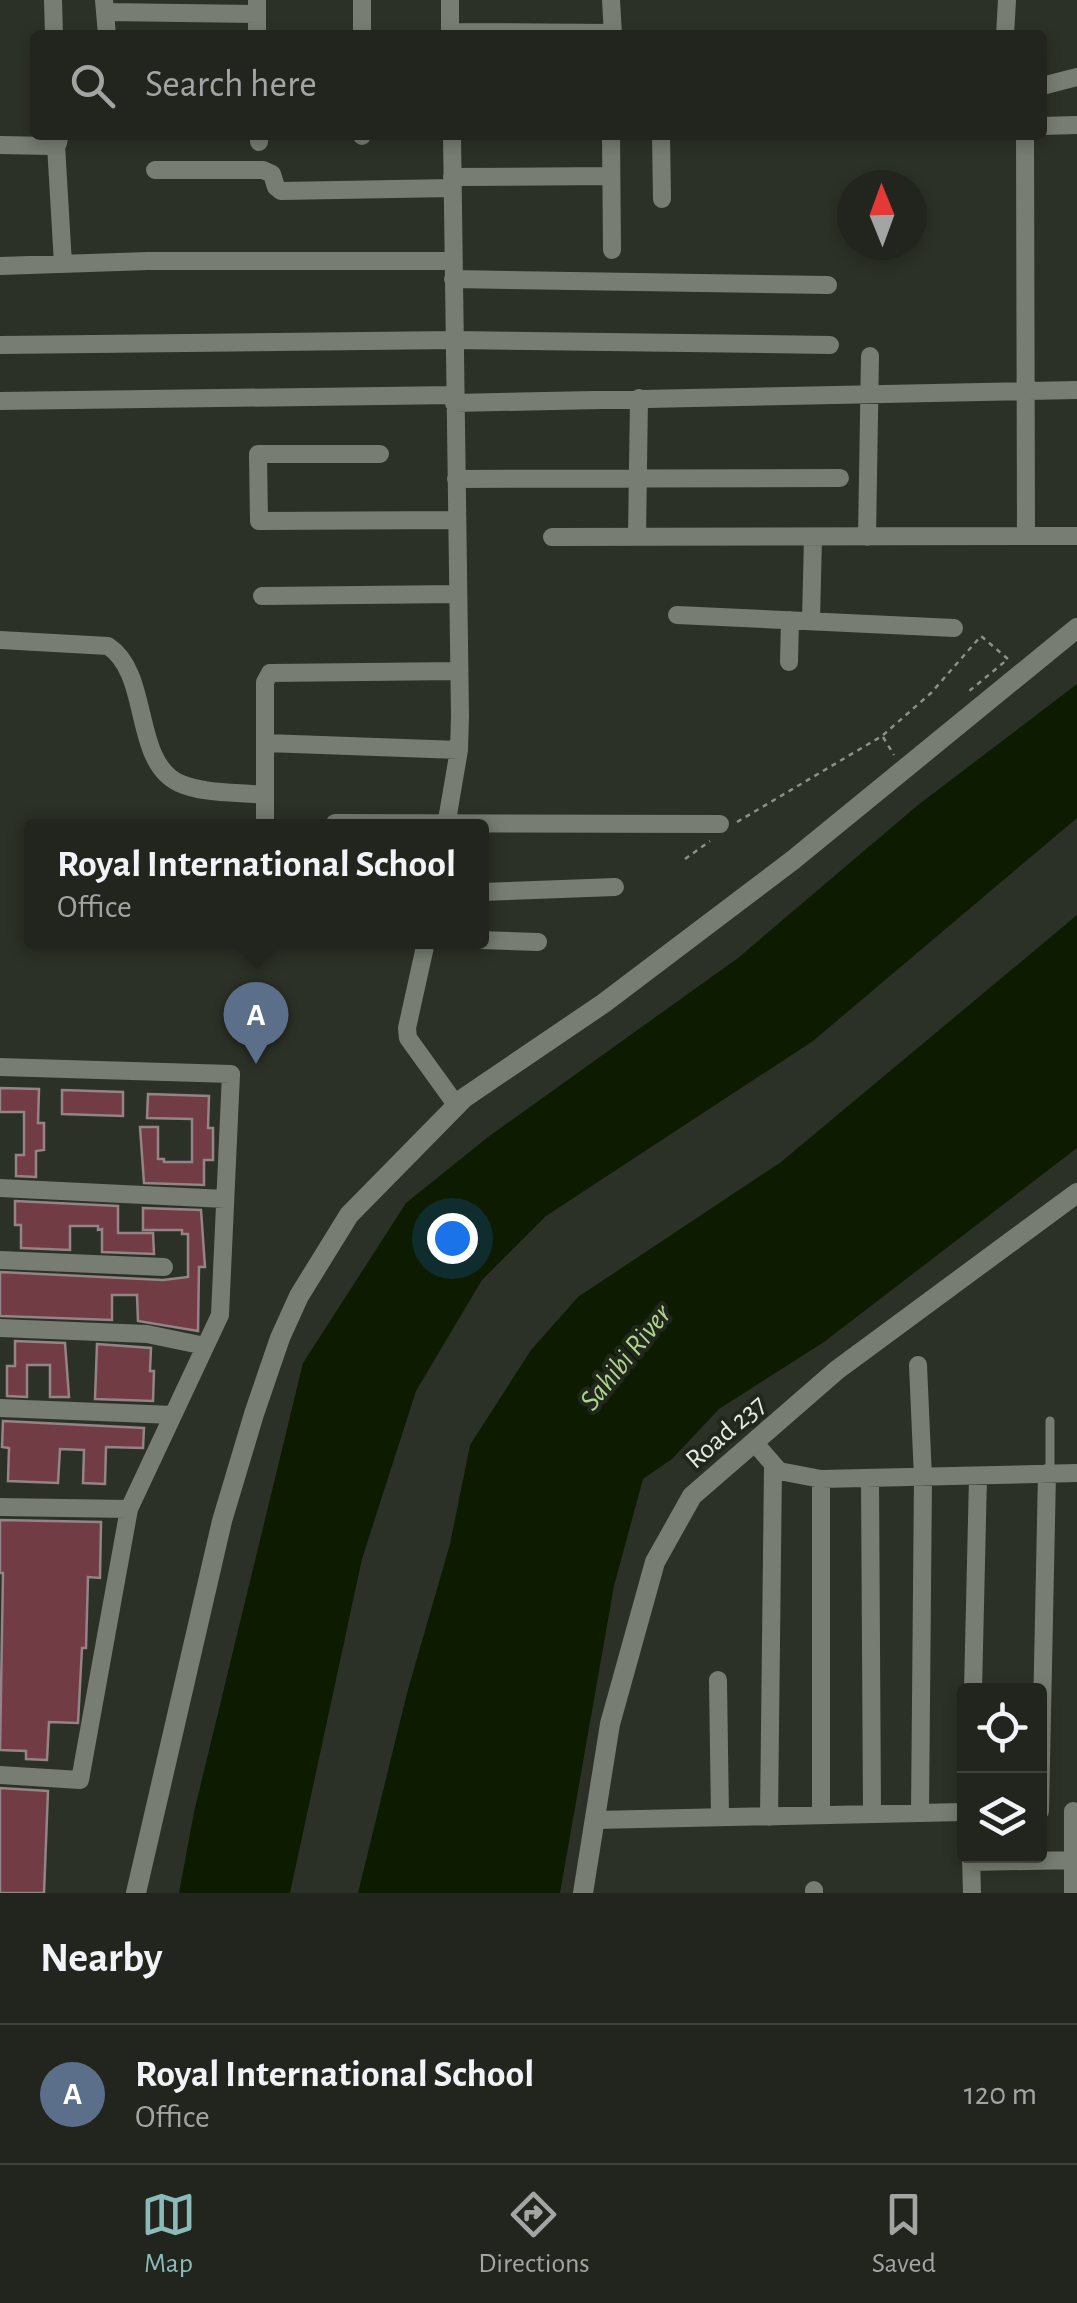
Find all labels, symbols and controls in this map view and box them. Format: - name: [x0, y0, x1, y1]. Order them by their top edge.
- search box: [30, 30, 1047, 140]
- icon: search: [65, 58, 120, 113]
- text: Search here: [145, 66, 317, 104]
- north arrow: [837, 170, 927, 260]
- popup: [24, 819, 489, 949]
- text: Royal International School: [57, 846, 456, 884]
- text: Office: [57, 891, 132, 923]
- pin: A: [224, 982, 288, 1064]
- your location: [427, 1213, 478, 1264]
- water label: Sahibi River: [574, 1298, 678, 1416]
- street label: Road 237: [681, 1390, 772, 1475]
- map controls: [957, 1683, 1047, 1863]
- button: locate: [957, 1683, 1047, 1773]
- button: layers: [957, 1773, 1047, 1863]
- text: Nearby: [40, 1937, 163, 1979]
- text: Royal International School: [135, 2056, 534, 2094]
- text: A: [63, 2078, 82, 2110]
- text: 120 m: [964, 2078, 1037, 2110]
- text: Office: [135, 2101, 210, 2133]
- tab: Map: [141, 2187, 196, 2281]
- tab: Directions: [478, 2187, 590, 2281]
- tab: Saved: [872, 2187, 936, 2281]

